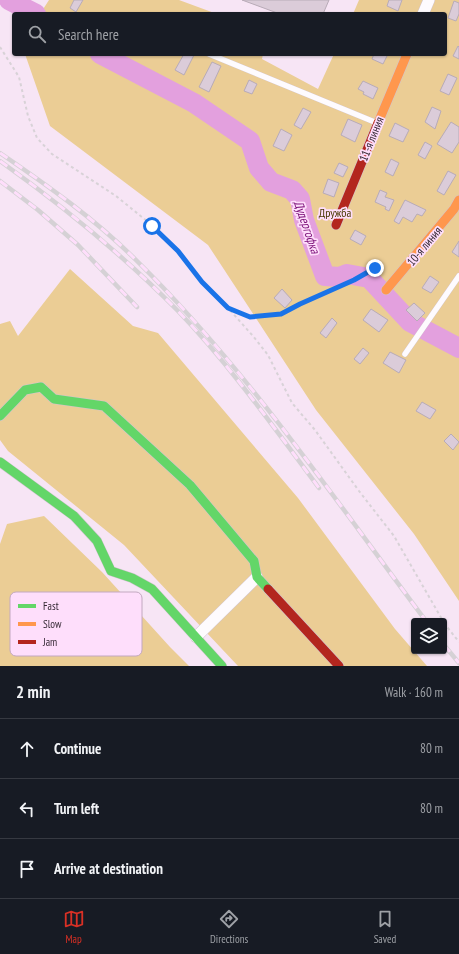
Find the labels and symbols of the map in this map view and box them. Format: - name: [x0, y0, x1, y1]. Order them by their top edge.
- street label: 11-я линия: [355, 114, 387, 163]
- water label: Дудергофка: [290, 197, 324, 256]
- park label: Дружба: [319, 205, 351, 220]
- route start: [143, 217, 161, 235]
- street label: 10-я линия: [403, 223, 445, 269]
- route end: [366, 259, 384, 277]
- legend: [10, 592, 142, 656]
- text: Fast: [43, 599, 59, 613]
- text: Slow: [43, 617, 62, 631]
- text: Jam: [42, 635, 57, 649]

